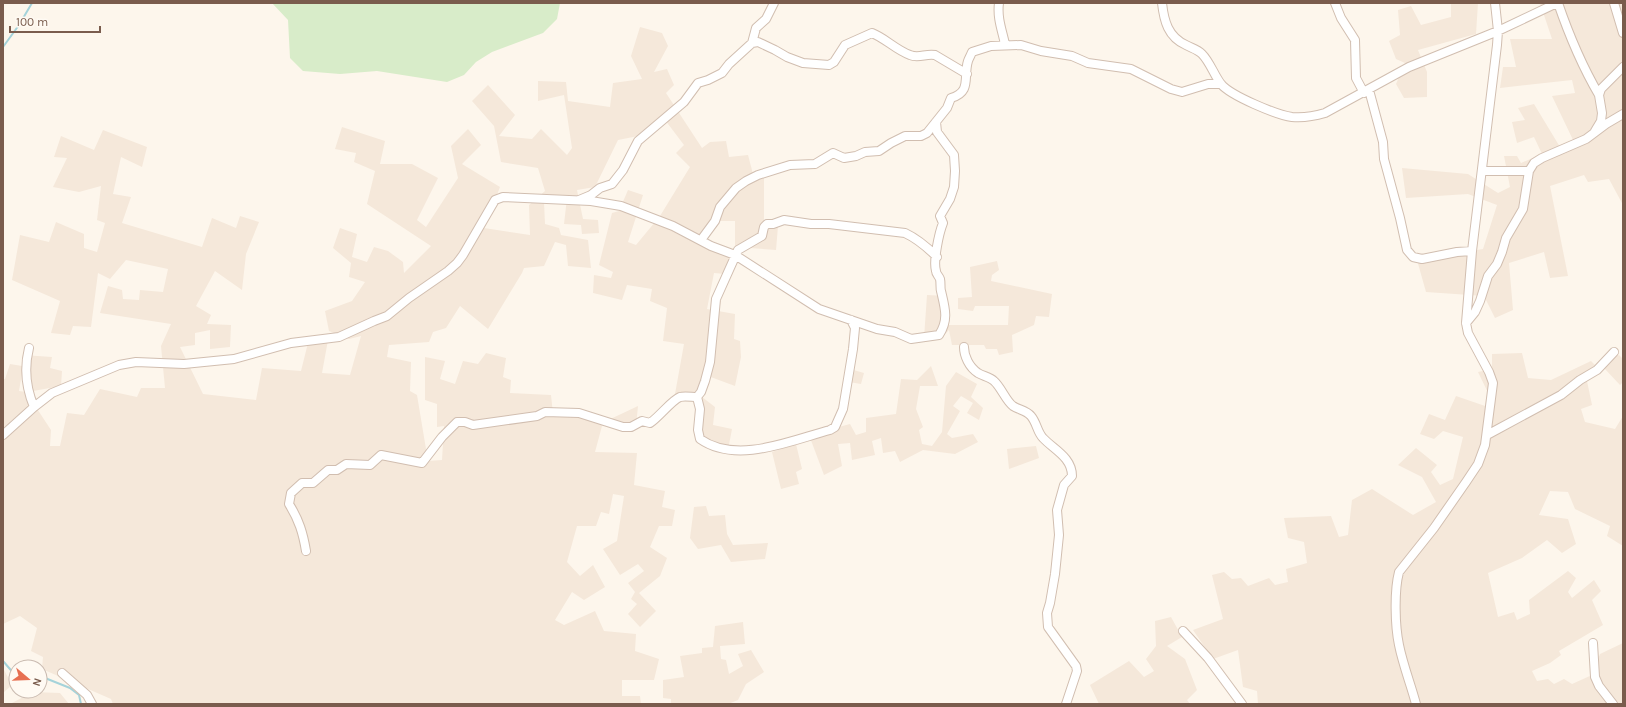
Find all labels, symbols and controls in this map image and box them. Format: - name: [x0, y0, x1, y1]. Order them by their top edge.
- scale bar: [10, 8, 100, 34]
- text: 100 m: [16, 15, 48, 29]
- north arrow: [8, 659, 48, 699]
- text: N: [30, 676, 44, 688]

